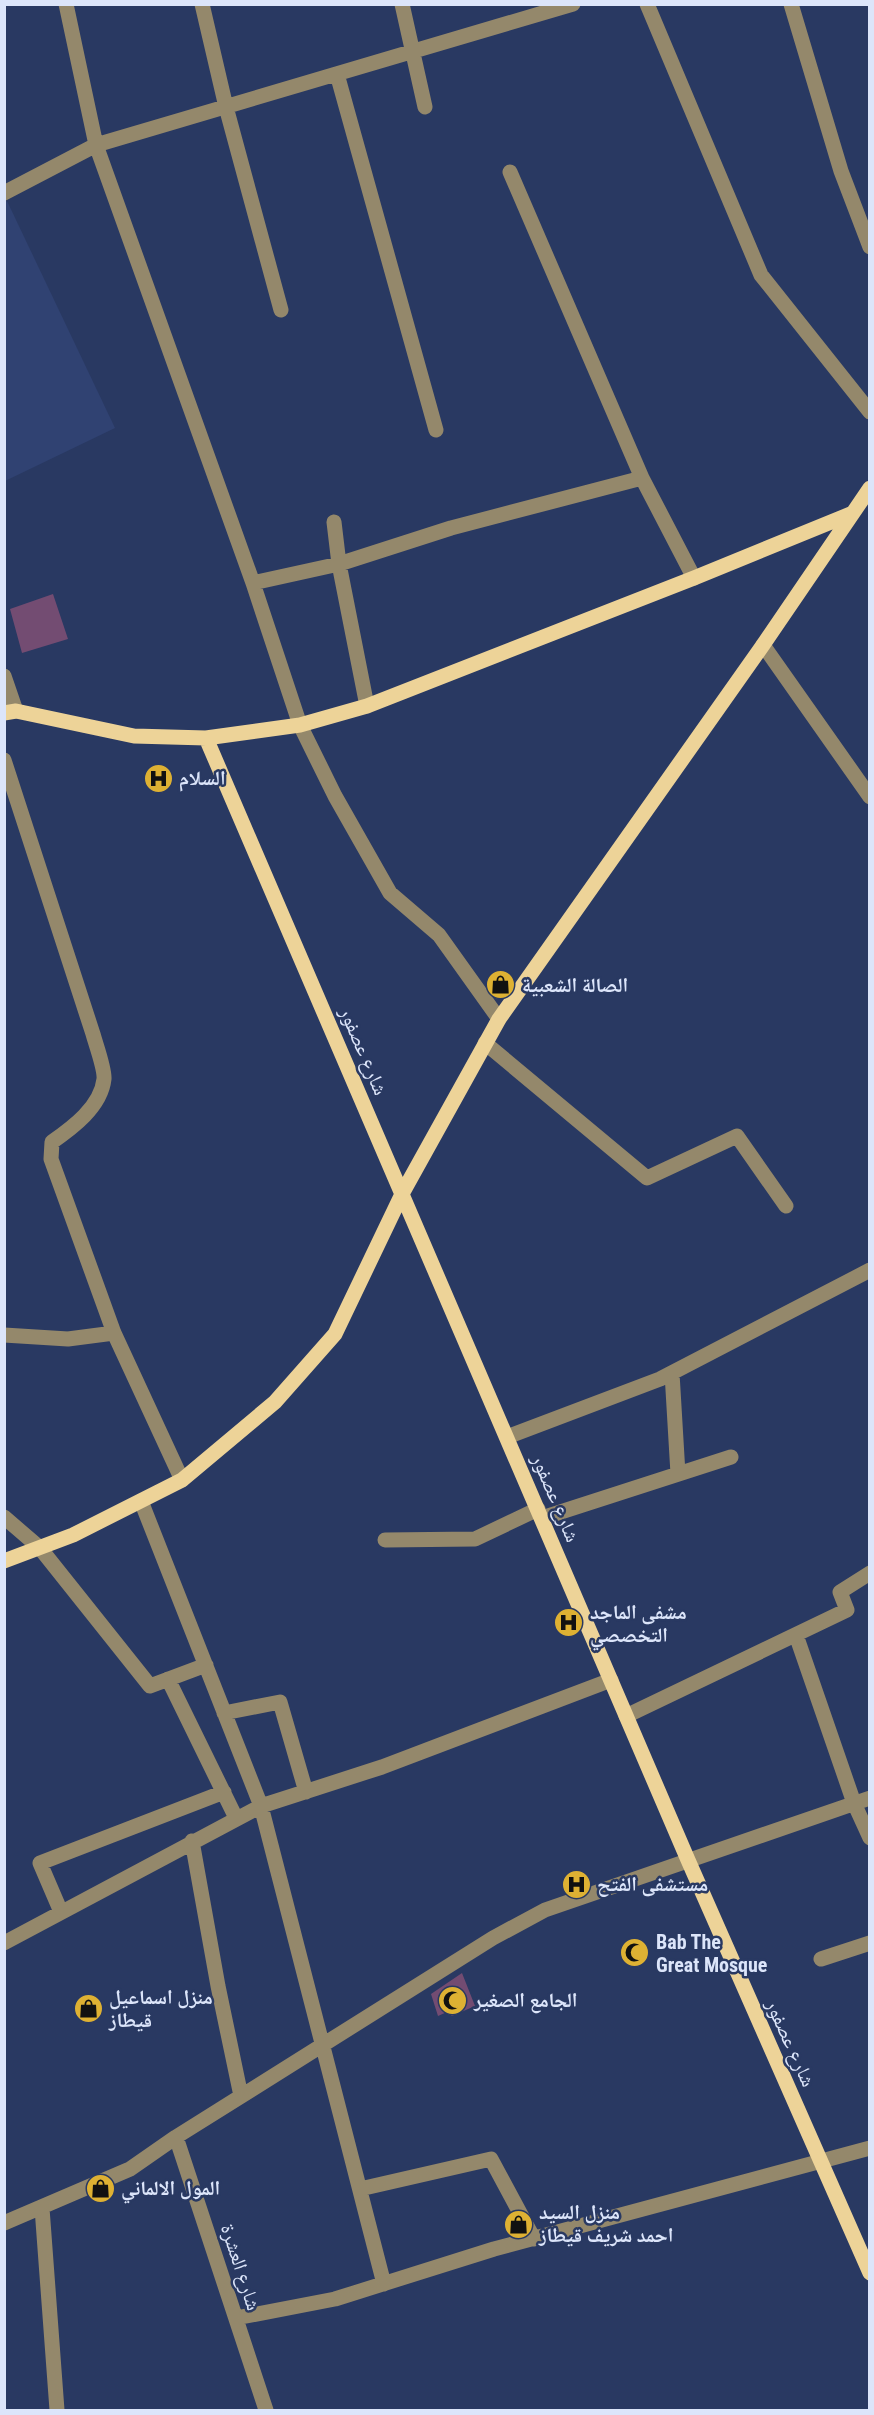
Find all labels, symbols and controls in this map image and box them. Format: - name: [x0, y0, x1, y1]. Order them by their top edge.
- hospital icon: السلام: [142, 762, 174, 794]
- place label: السلام: [179, 766, 226, 792]
- shop icon: الصالة الشعبية: [485, 969, 517, 1001]
- place label: الصالة الشعبية: [522, 973, 628, 997]
- street label: شارع عصفور: [333, 1003, 393, 1099]
- street label: شارع عصفور: [525, 1450, 585, 1546]
- place label: مشفى الماجد التخصصي: [590, 1600, 687, 1651]
- hospital icon: مشفى الماجد التخصصي: [553, 1607, 585, 1639]
- hospital icon: مستشفى الفتح: [560, 1868, 592, 1900]
- place label: مستشفى الفتح: [597, 1872, 708, 1897]
- place label: Bab The Great Mosque: [656, 1930, 767, 1977]
- mosque icon: Bab The Great Mosque: [619, 1937, 651, 1969]
- mosque icon: الجامع الصغير: [437, 1984, 469, 2016]
- place label: منزل اسماعيل قيطاز: [108, 1985, 213, 2032]
- place label: الجامع الصغير: [473, 1988, 578, 2014]
- shop icon: منزل اسماعيل قيطاز: [72, 1993, 104, 2025]
- street label: شارع عصفور: [760, 1995, 821, 2091]
- shop icon: المول الالماني: [84, 2172, 116, 2204]
- place label: المول الالماني: [121, 2176, 220, 2204]
- place label: منزل السيد احمد شريف قيطاز: [538, 2200, 673, 2247]
- shop icon: منزل السيد احمد شريف قيطاز: [502, 2208, 534, 2240]
- street label: شارع العشرة: [215, 2221, 266, 2314]

